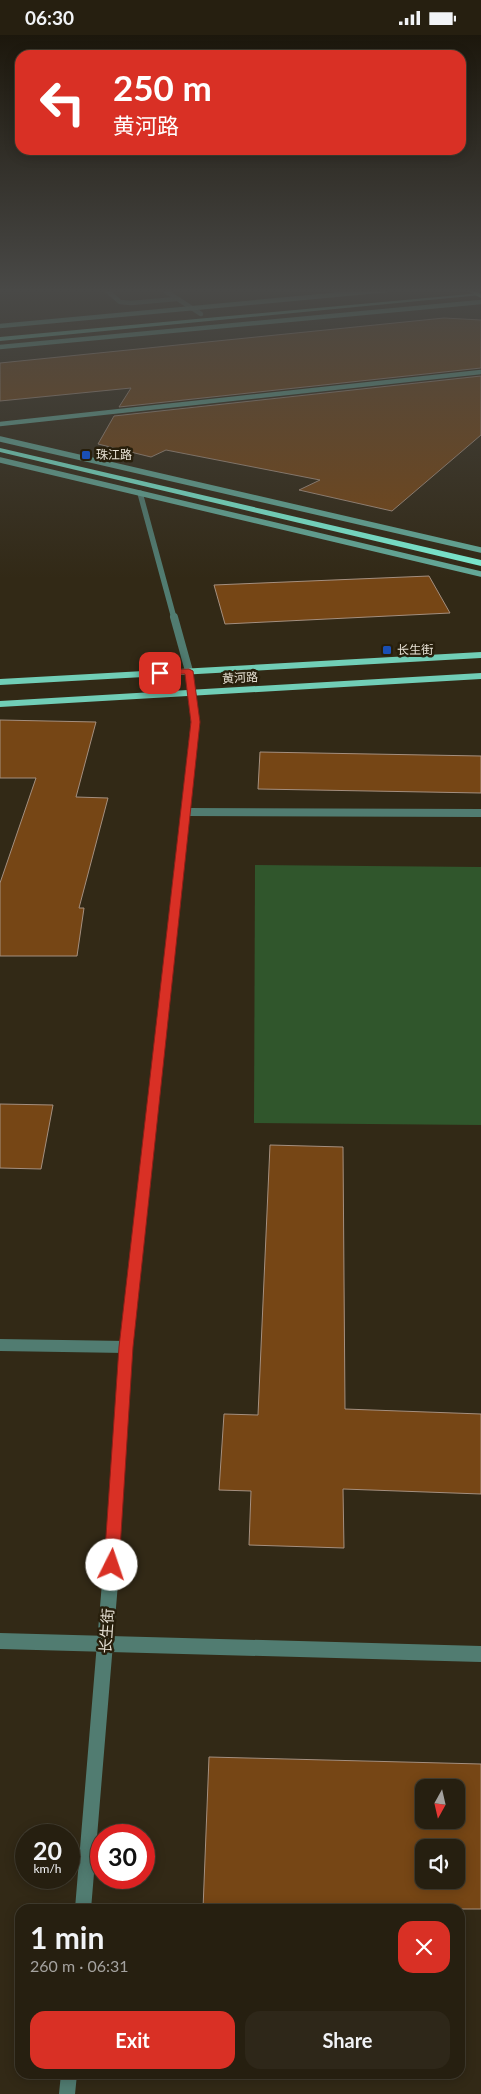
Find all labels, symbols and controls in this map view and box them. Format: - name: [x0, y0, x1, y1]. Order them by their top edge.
- text: 06:30: [25, 6, 74, 29]
- text: 250 m: [113, 66, 212, 108]
- icon: left: [30, 70, 95, 135]
- text: 黄河路: [113, 112, 179, 139]
- place label: 珠江路: [96, 447, 132, 462]
- marker: 珠江路: [80, 449, 92, 461]
- place label: 长生街: [397, 642, 433, 657]
- marker: 长生街: [381, 644, 393, 656]
- pin: [139, 652, 181, 694]
- icon: arrive: [146, 659, 174, 687]
- street label: 黄河路: [222, 669, 258, 686]
- position arrow: [85, 1538, 137, 1590]
- street label: 长生街: [95, 1608, 117, 1654]
- north arrow: [415, 1779, 465, 1829]
- map controls: [415, 1779, 465, 1889]
- speed limit sign: 30: [90, 1824, 155, 1889]
- text: 20: [33, 1835, 62, 1865]
- button: sound: [415, 1839, 465, 1889]
- text: km/h: [33, 1861, 62, 1876]
- text: 1 min: [30, 1919, 104, 1955]
- button: close: [398, 1921, 450, 1973]
- text: 260 m · 06:31: [30, 1956, 129, 1975]
- button: Exit: [30, 2011, 235, 2069]
- button: Share: [245, 2011, 450, 2069]

